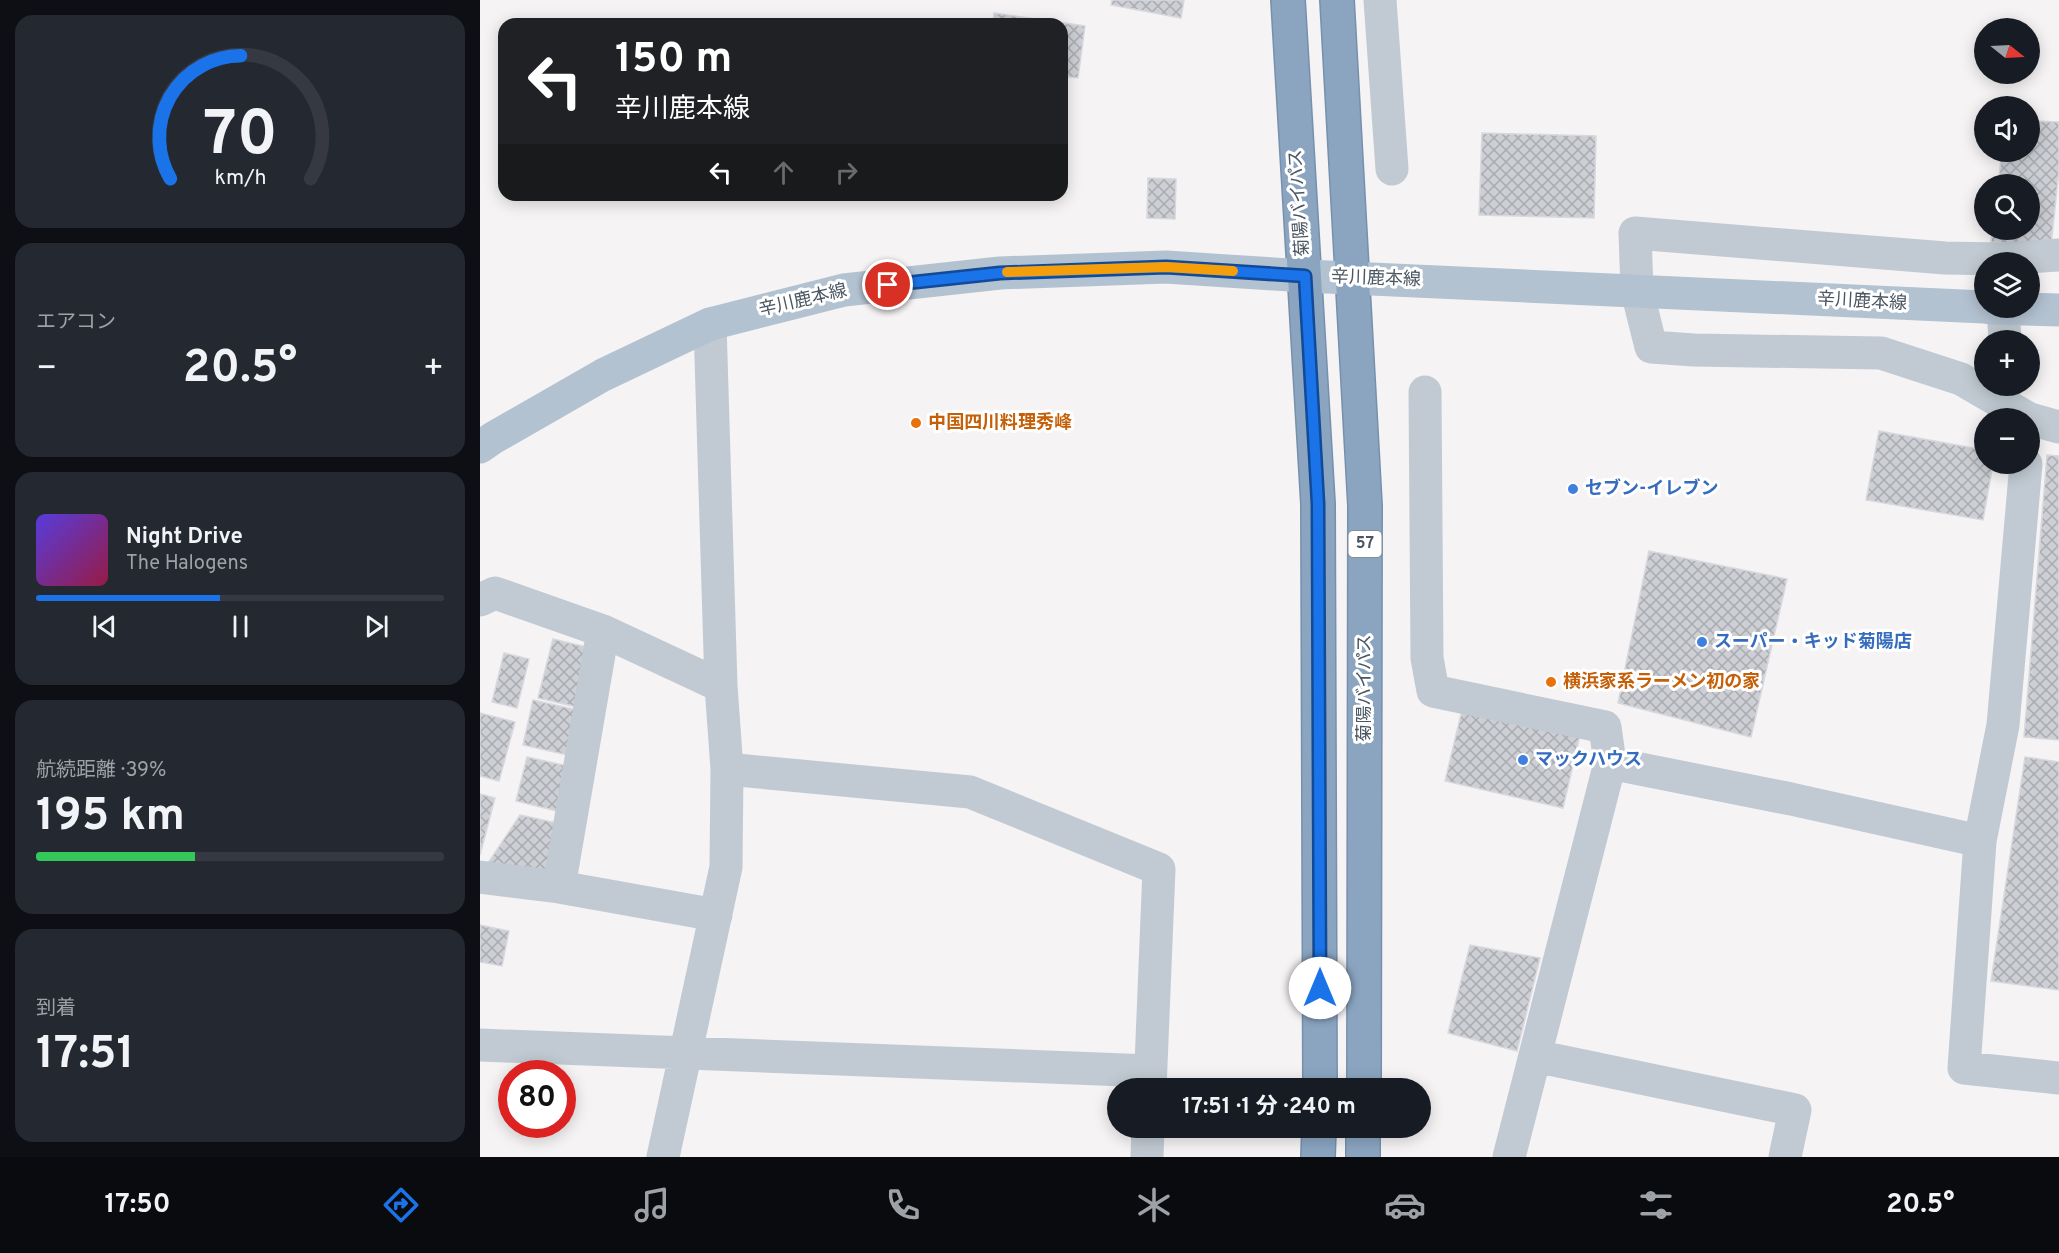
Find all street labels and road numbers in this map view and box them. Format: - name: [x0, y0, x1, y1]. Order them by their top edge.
- street label: 菊陽バイパス: [1285, 149, 1315, 257]
- street label: 辛川鹿本線: [1331, 266, 1421, 292]
- street label: 辛川鹿本線: [757, 280, 849, 322]
- street label: 辛川鹿本線: [1816, 288, 1908, 316]
- road number: 57: [1348, 531, 1382, 557]
- street label: 菊陽バイパス: [1354, 634, 1377, 742]

